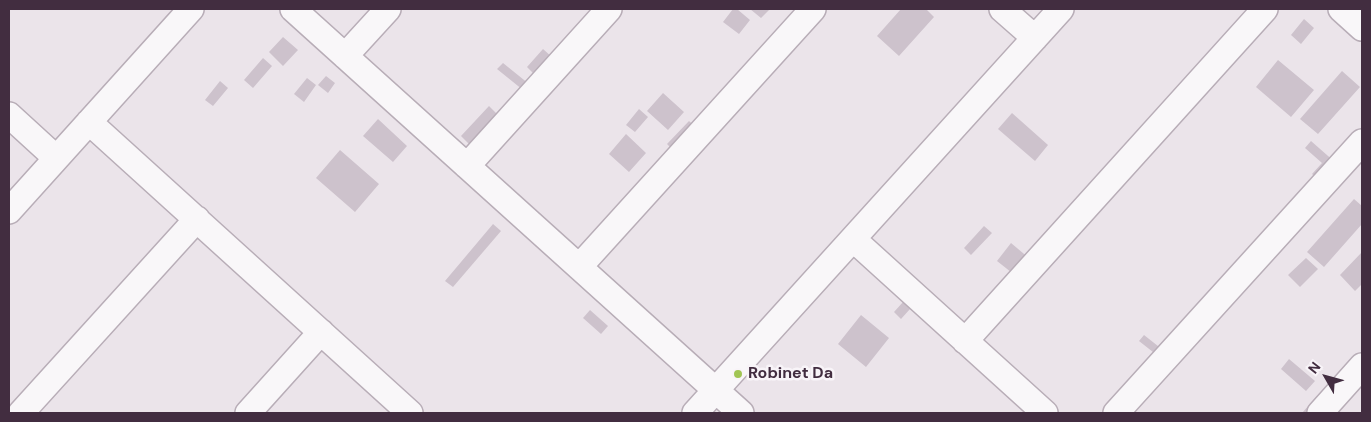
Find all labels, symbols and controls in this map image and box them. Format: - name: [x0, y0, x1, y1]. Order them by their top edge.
- north arrow: [1301, 352, 1351, 402]
- text: N: [1304, 358, 1324, 377]
- place label: Robinet Da: [748, 364, 833, 384]
- marker: Robinet Da: [732, 368, 744, 380]

